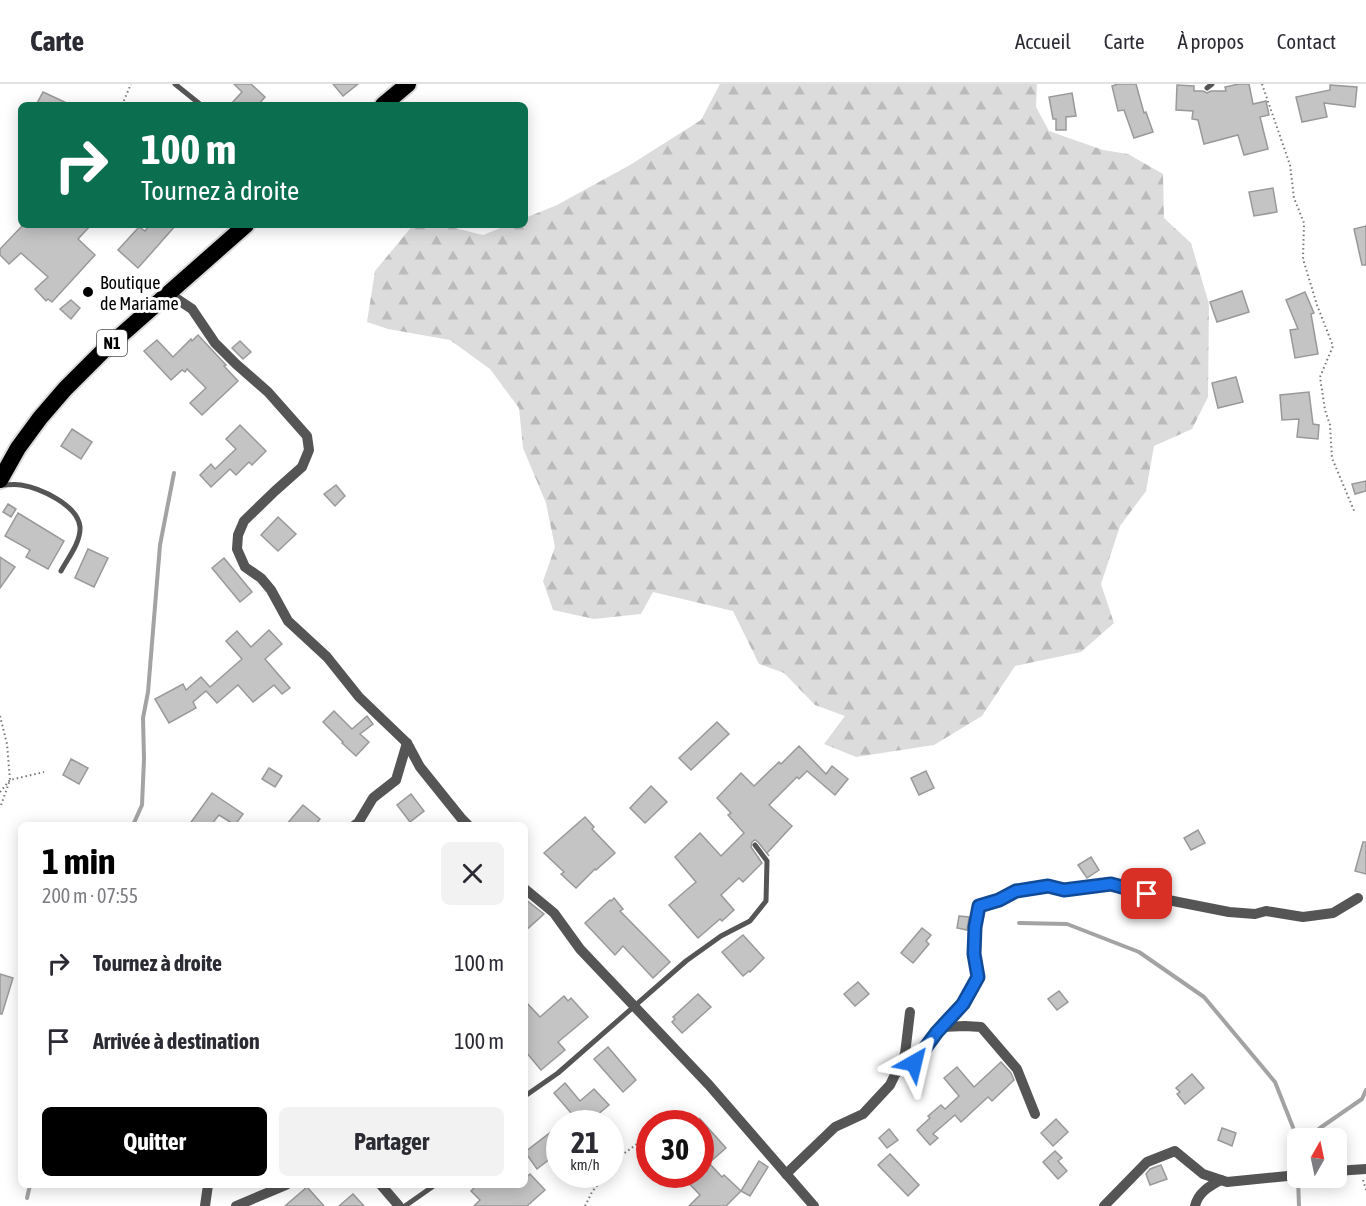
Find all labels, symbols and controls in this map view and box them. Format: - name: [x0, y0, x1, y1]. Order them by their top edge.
- text: Carte: [30, 25, 84, 57]
- text: Accueil: [1015, 29, 1071, 53]
- text: Carte: [1104, 29, 1144, 53]
- text: À propos: [1177, 29, 1244, 53]
- text: Contact: [1277, 29, 1336, 53]
- text: 100 m: [141, 125, 236, 173]
- icon: right: [42, 126, 120, 204]
- text: Tournez à droite: [141, 175, 299, 206]
- place label: Boutique de Mariame: [100, 272, 179, 314]
- marker: Boutique de Mariame: [81, 285, 95, 299]
- road number: N1: [97, 330, 127, 356]
- text: 1 min: [42, 840, 116, 882]
- button: close: [441, 842, 504, 905]
- pin: [1121, 868, 1172, 919]
- icon: arrive: [1130, 877, 1163, 910]
- text: 200 m · 07:55: [42, 884, 138, 907]
- icon: right: [42, 947, 75, 980]
- text: Tournez à droite: [93, 950, 222, 976]
- text: 100 m: [454, 950, 504, 976]
- icon: arrive: [42, 1025, 75, 1058]
- text: Arrivée à destination: [93, 1028, 260, 1054]
- text: 100 m: [454, 1028, 504, 1054]
- position arrow: [882, 1031, 946, 1095]
- button: Quitter: [42, 1107, 267, 1176]
- button: Partager: [279, 1107, 504, 1176]
- speed limit sign: 30: [636, 1110, 714, 1188]
- text: 21: [571, 1125, 599, 1159]
- north arrow: [1287, 1128, 1347, 1188]
- map controls: [1287, 1128, 1347, 1188]
- text: km/h: [570, 1156, 600, 1173]

